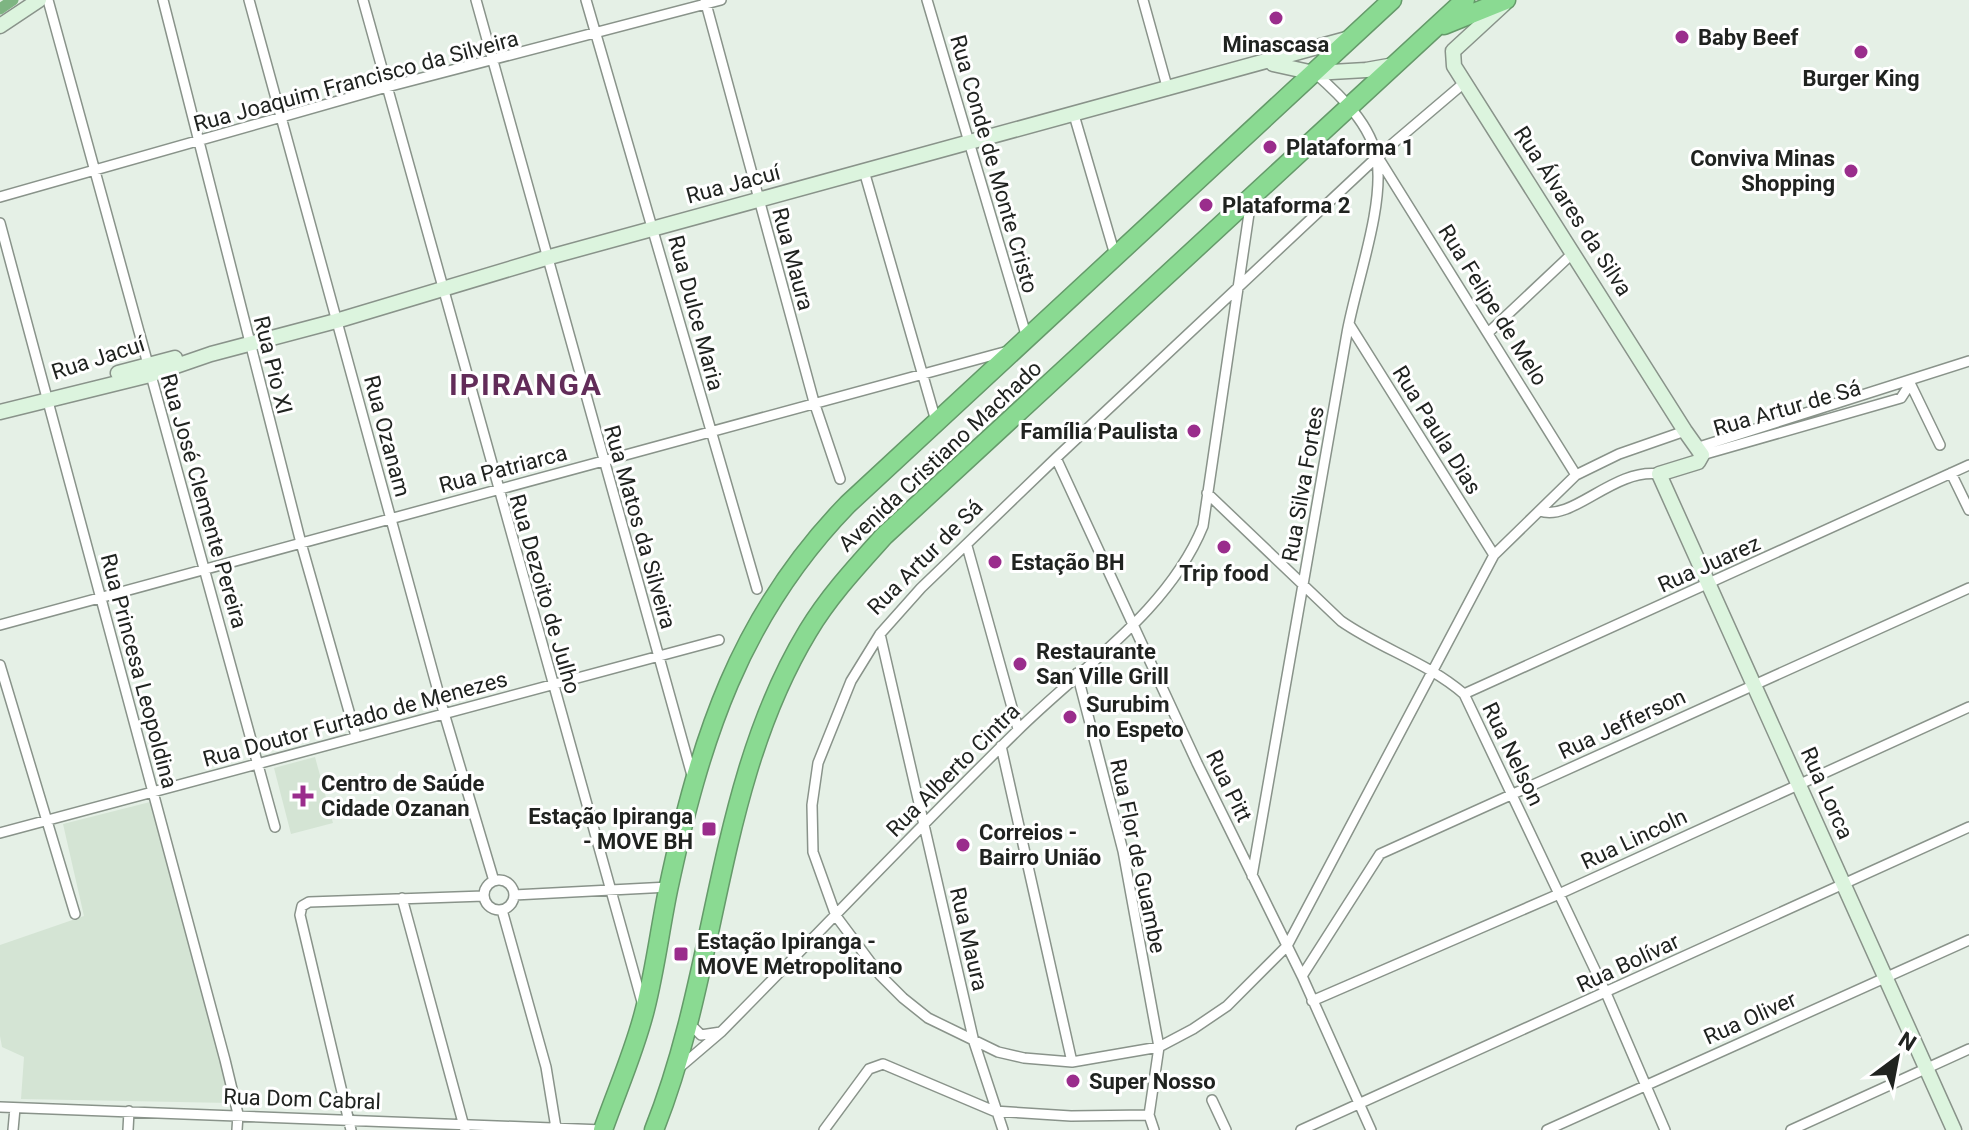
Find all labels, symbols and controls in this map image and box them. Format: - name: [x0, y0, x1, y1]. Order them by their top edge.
- marker: Minascasa: [1267, 9, 1285, 27]
- place label: Baby Beef: [1698, 25, 1798, 50]
- street label: Rua Joaquim Francisco da Silveira: [191, 26, 521, 136]
- marker: Baby Beef: [1673, 28, 1691, 46]
- street label: Rua Conde de Monte Cristo: [945, 32, 1043, 296]
- place label: Minascasa: [1223, 32, 1330, 57]
- marker: Burger King: [1852, 43, 1870, 61]
- place label: Burger King: [1803, 66, 1919, 91]
- street label: Rua Álvares da Silva: [1509, 122, 1637, 300]
- place label: Plataforma 1: [1286, 135, 1414, 160]
- marker: Plataforma 1: [1261, 138, 1279, 156]
- place label: Conviva Minas Shopping: [1690, 146, 1835, 196]
- street label: Rua Jacuí: [683, 159, 784, 209]
- marker: Conviva Minas Shopping: [1842, 162, 1860, 180]
- place label: Plataforma 2: [1222, 193, 1350, 218]
- marker: Plataforma 2: [1197, 196, 1215, 214]
- street label: Rua Maura: [767, 205, 819, 313]
- street label: Rua Felipe de Melo: [1433, 220, 1553, 390]
- street label: Rua Dulce Maria: [663, 233, 729, 393]
- street label: Rua Pio XI: [249, 313, 297, 417]
- street label: Rua Jacuí: [48, 331, 149, 385]
- street label: Avenida Cristiano Machado: [833, 355, 1047, 557]
- street label: Rua Paula Dias: [1387, 361, 1487, 499]
- district label: IPIRANGA: [449, 367, 603, 402]
- street label: Rua José Clemente Pereira: [156, 371, 252, 631]
- street label: Rua Ozanam: [359, 373, 415, 499]
- street label: Rua Artur de Sá: [1710, 375, 1864, 441]
- street label: Rua Silva Fortes: [1277, 404, 1329, 564]
- place label: Família Paulista: [1020, 419, 1178, 444]
- street label: Rua Matos da Silveira: [599, 422, 681, 632]
- marker: Família Paulista: [1185, 422, 1203, 440]
- street label: Rua Patriarca: [436, 440, 570, 498]
- street label: Rua Dezoito de Julho: [505, 491, 585, 697]
- street label: Rua Artur de Sá: [862, 494, 988, 620]
- street label: Rua Juarez: [1654, 530, 1764, 598]
- marker: Trip food: [1215, 538, 1233, 556]
- place label: Estação BH: [1011, 550, 1125, 575]
- street label: Rua Princesa Leopoldina: [96, 551, 182, 791]
- marker: Estação BH: [986, 553, 1004, 571]
- place label: Trip food: [1179, 561, 1269, 586]
- place label: Restaurante San Ville Grill: [1036, 639, 1169, 689]
- marker: Restaurante San Ville Grill: [1011, 655, 1029, 673]
- street label: Rua Doutor Furtado de Menezes: [200, 666, 510, 772]
- street label: Rua Jefferson: [1555, 684, 1689, 764]
- place label: Surubim no Espeto: [1086, 692, 1184, 742]
- street label: Rua Alberto Cintra: [881, 698, 1025, 842]
- street label: Rua Nelson: [1477, 698, 1549, 810]
- marker: Surubim no Espeto: [1061, 708, 1079, 726]
- street label: Rua Lorca: [1796, 743, 1858, 843]
- street label: Rua Pitt: [1201, 746, 1257, 826]
- street label: Rua Flor de Guambe: [1105, 757, 1171, 955]
- place label: Centro de Saúde Cidade Ozanan: [321, 771, 484, 821]
- marker: Centro de Saúde Cidade Ozanan: [292, 785, 314, 807]
- place label: Estação Ipiranga - MOVE BH: [528, 804, 693, 854]
- street label: Rua Lincoln: [1577, 804, 1691, 874]
- marker: Estação Ipiranga - MOVE BH: [700, 820, 718, 838]
- place label: Correios - Bairro União: [979, 820, 1101, 870]
- marker: Correios - Bairro União: [954, 836, 972, 854]
- street label: Rua Maura: [945, 885, 993, 993]
- street label: Rua Bolívar: [1573, 928, 1684, 998]
- place label: Estação Ipiranga - MOVE Metropolitano: [697, 929, 903, 979]
- marker: Estação Ipiranga - MOVE Metropolitano: [672, 945, 690, 963]
- street label: Rua Oliver: [1700, 986, 1801, 1049]
- north arrow: [1857, 1018, 1937, 1098]
- text: N: [1894, 1027, 1921, 1056]
- place label: Super Nosso: [1089, 1069, 1216, 1094]
- marker: Super Nosso: [1064, 1072, 1082, 1090]
- street label: Rua Dom Cabral: [223, 1084, 381, 1114]

